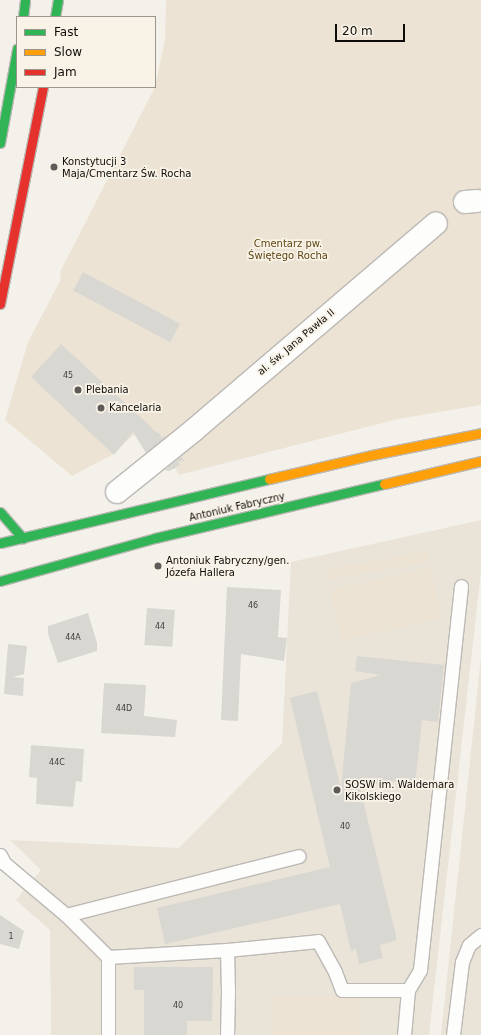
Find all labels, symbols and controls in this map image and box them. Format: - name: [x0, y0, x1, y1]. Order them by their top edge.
- legend: [16, 16, 156, 88]
- scale bar: [337, 16, 407, 42]
- text: 20 m: [342, 24, 373, 38]
- text: Fast: [54, 25, 78, 39]
- text: Slow: [54, 45, 82, 59]
- text: Jam: [54, 65, 77, 79]
- place label: Konstytucji 3 Maja/Cmentarz Św. Rocha: [62, 155, 191, 178]
- marker: Konstytucji 3 Maja/Cmentarz Św. Rocha: [49, 162, 59, 172]
- park label: Cmentarz pw. Świętego Rocha: [248, 237, 328, 260]
- street label: al. św. Jana Pawła II: [255, 306, 337, 378]
- house number: 45: [63, 371, 73, 381]
- place label: Plebania: [86, 384, 129, 396]
- marker: Plebania: [73, 385, 83, 395]
- place label: Kancelaria: [109, 402, 161, 414]
- marker: Kancelaria: [96, 403, 106, 413]
- street label: Antoniuk Fabryczny: [188, 490, 286, 524]
- place label: Antoniuk Fabryczny/gen. Józefa Hallera: [166, 554, 289, 578]
- marker: Antoniuk Fabryczny/gen. Józefa Hallera: [153, 561, 163, 571]
- house number: 46: [248, 601, 258, 611]
- house number: 44: [155, 622, 165, 632]
- house number: 44A: [65, 633, 81, 643]
- house number: 44D: [116, 704, 132, 714]
- house number: 44C: [49, 758, 65, 768]
- place label: SOSW im. Waldemara Kikolskiego: [345, 778, 454, 802]
- marker: SOSW im. Waldemara Kikolskiego: [332, 785, 342, 795]
- house number: 40: [340, 822, 350, 832]
- house number: 1: [8, 932, 14, 942]
- house number: 40: [173, 1001, 183, 1011]

